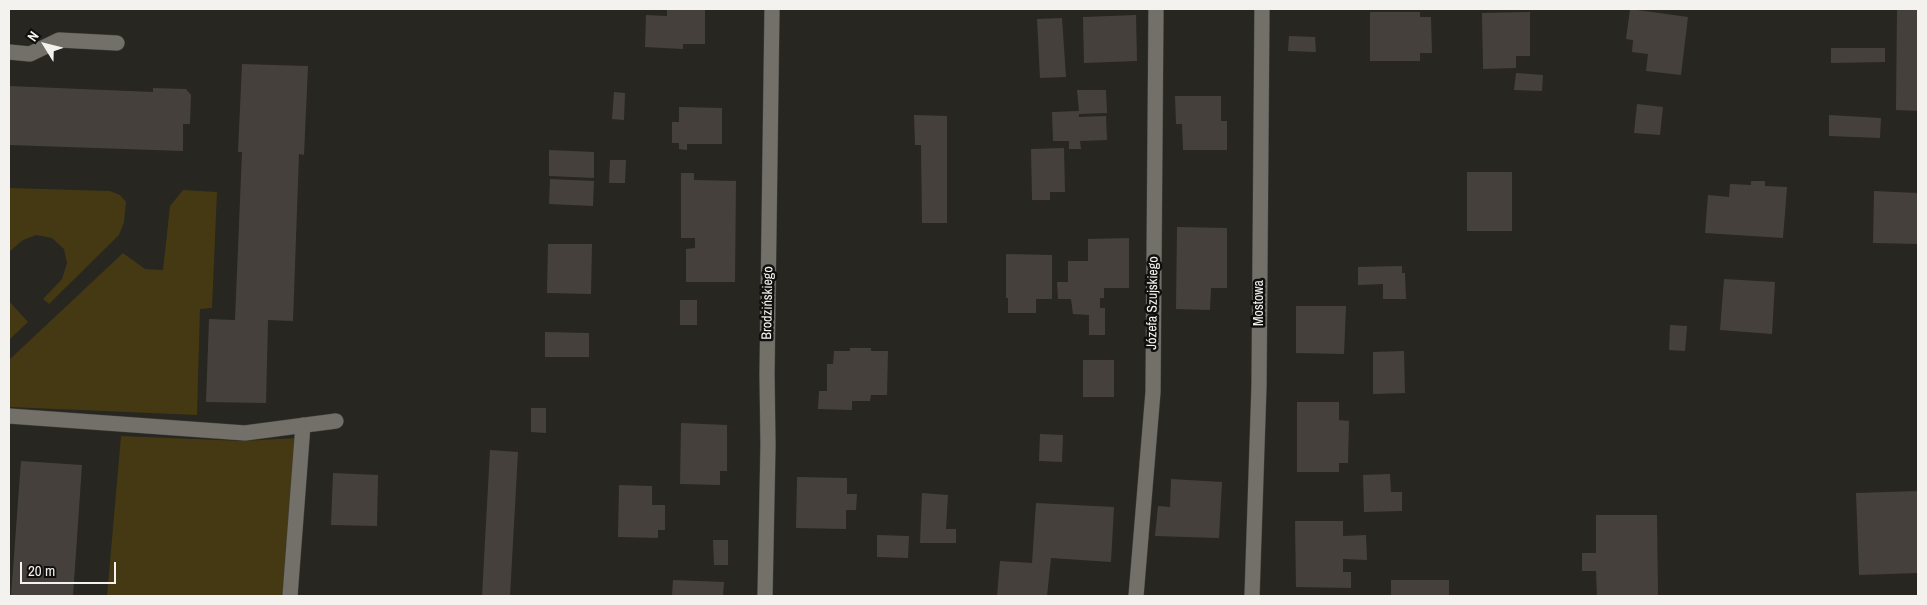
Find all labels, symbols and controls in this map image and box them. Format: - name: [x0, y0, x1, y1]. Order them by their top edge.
- north arrow: [20, 20, 70, 70]
- text: N: [23, 28, 43, 45]
- street label: Józefa Szujskiego: [1144, 256, 1162, 350]
- street label: Brodzińskiego: [759, 266, 777, 340]
- street label: Mostowa: [1251, 280, 1267, 326]
- scale bar: [22, 552, 119, 584]
- text: 20 m: [28, 560, 55, 581]

